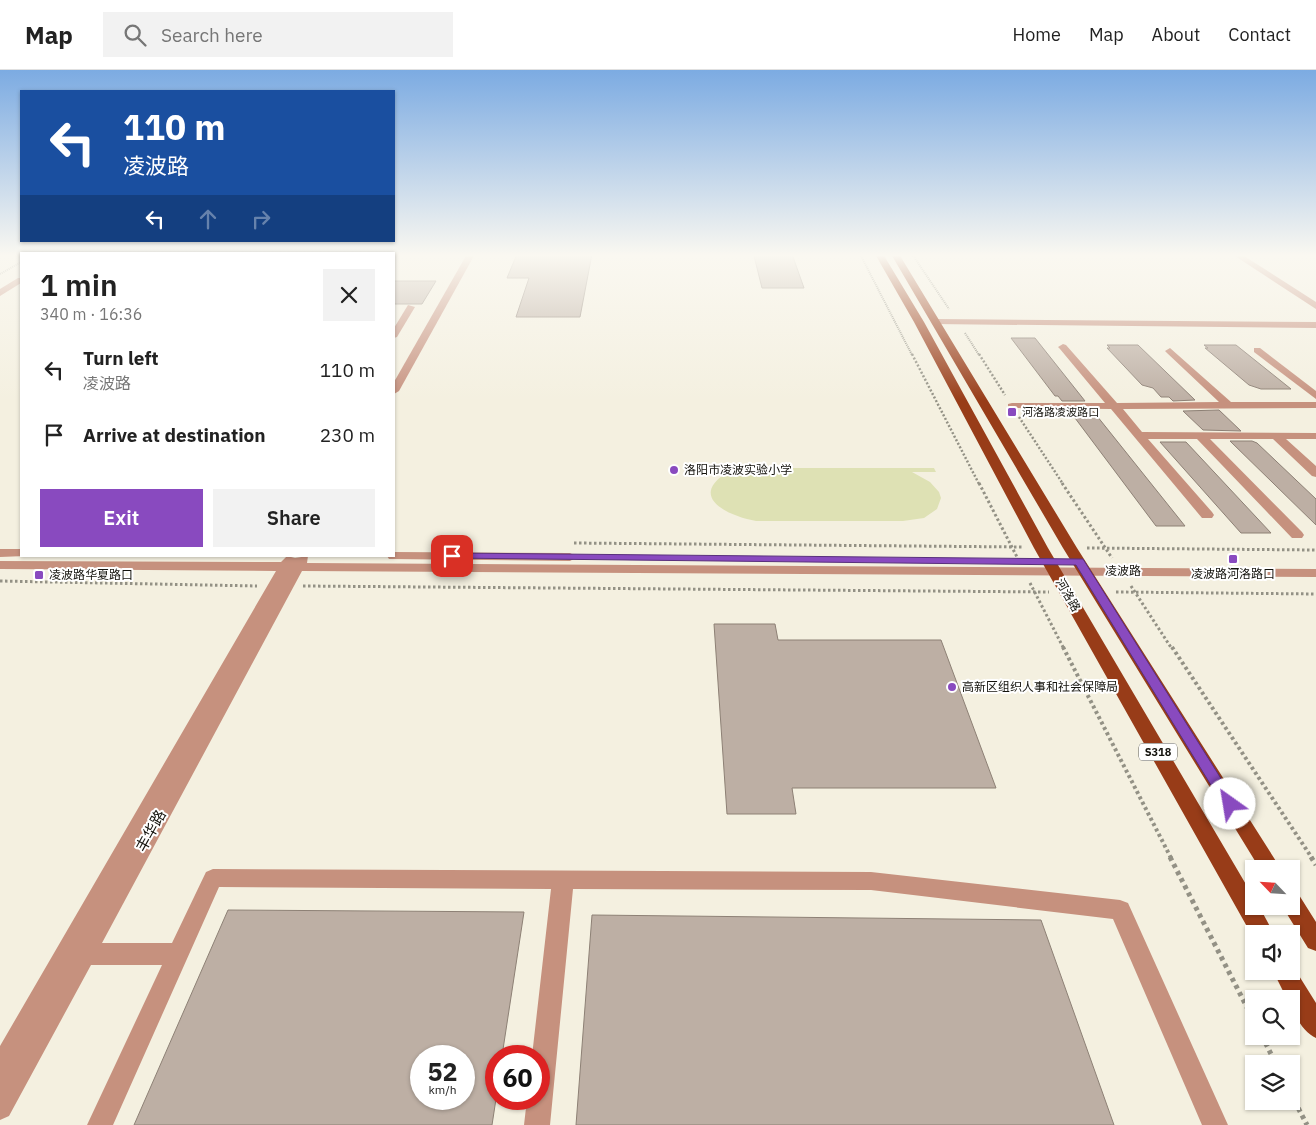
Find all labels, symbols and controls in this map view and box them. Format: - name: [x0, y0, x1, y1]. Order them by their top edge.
- search box: [103, 12, 453, 57]
- text: Map: [25, 19, 73, 51]
- icon: search: [121, 21, 149, 49]
- text: Search here: [161, 23, 263, 47]
- text: Home: [1013, 23, 1061, 46]
- text: Map: [1089, 23, 1124, 46]
- text: About: [1152, 23, 1200, 46]
- text: Contact: [1228, 23, 1291, 46]
- text: 110 m: [123, 104, 226, 150]
- icon: left: [40, 110, 105, 175]
- text: 凌波路: [123, 151, 189, 180]
- icon: left: [141, 205, 169, 233]
- icon: ahead: [194, 205, 222, 233]
- icon: right: [247, 205, 275, 233]
- text: 1 min: [40, 265, 118, 304]
- button: close: [323, 269, 375, 321]
- text: 340 m · 16:36: [40, 304, 142, 324]
- text: Turn left: [83, 346, 159, 370]
- icon: left: [40, 356, 68, 384]
- text: 110 m: [320, 358, 375, 382]
- text: 凌波路: [83, 373, 131, 393]
- place label: 河洛路凌波路口: [1022, 405, 1099, 419]
- marker: 河洛路凌波路口: [1006, 406, 1018, 418]
- icon: arrive: [40, 421, 68, 449]
- text: Arrive at destination: [83, 423, 266, 447]
- text: 230 m: [320, 423, 375, 447]
- place label: 洛阳市凌波实验小学: [684, 462, 792, 477]
- marker: 洛阳市凌波实验小学: [668, 464, 680, 476]
- button: Exit: [40, 489, 203, 547]
- button: Share: [213, 489, 375, 547]
- pin: [431, 535, 473, 577]
- icon: arrive: [438, 542, 466, 570]
- marker: 凌波路河洛路口: [1227, 553, 1239, 565]
- street label: 凌波路: [1105, 563, 1141, 578]
- place label: 凌波路河洛路口: [1191, 566, 1275, 581]
- place label: 凌波路华夏路口: [49, 567, 133, 582]
- marker: 凌波路华夏路口: [33, 569, 45, 581]
- street label: 河洛路: [1053, 575, 1084, 614]
- place label: 高新区组织人事和社会保障局: [962, 679, 1118, 694]
- marker: 高新区组织人事和社会保障局: [946, 681, 958, 693]
- road number: S318: [1139, 744, 1177, 760]
- position arrow: [1203, 777, 1255, 829]
- street label: 丰华路: [131, 806, 170, 855]
- north arrow: [1245, 860, 1300, 915]
- map controls: [1245, 860, 1300, 1110]
- button: sound: [1245, 925, 1300, 980]
- button: search: [1245, 990, 1300, 1045]
- speed limit sign: 60: [485, 1045, 550, 1110]
- text: 52: [427, 1055, 458, 1088]
- button: layers: [1245, 1055, 1300, 1110]
- text: km/h: [428, 1082, 457, 1097]

